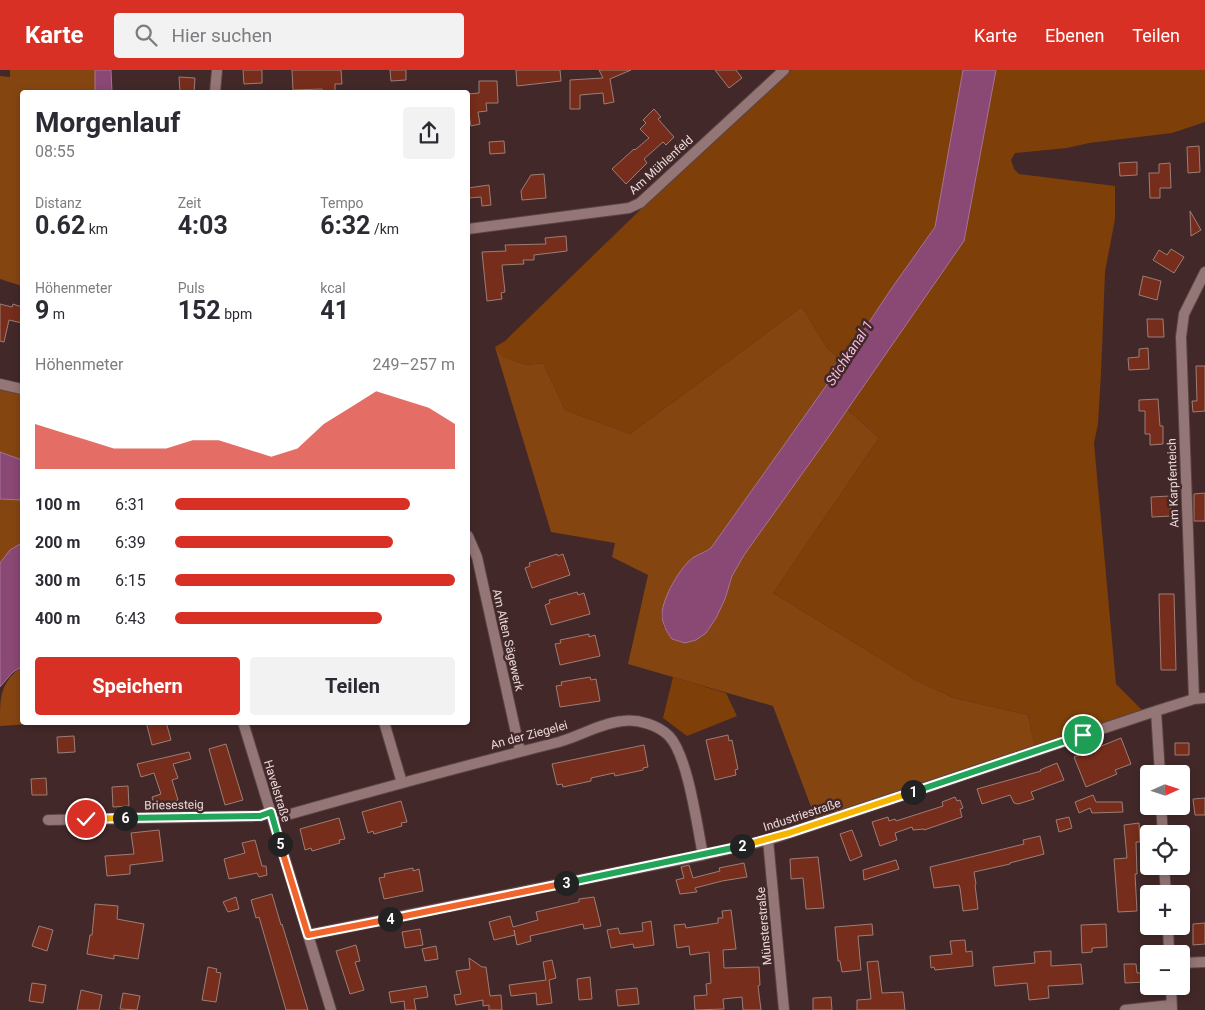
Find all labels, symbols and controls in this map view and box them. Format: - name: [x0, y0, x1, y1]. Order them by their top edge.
- search box: [114, 13, 464, 58]
- text: Karte: [25, 21, 84, 49]
- icon: search: [132, 21, 160, 49]
- text: Hier suchen: [172, 24, 272, 47]
- text: Karte: [974, 25, 1017, 46]
- text: Ebenen: [1045, 25, 1104, 46]
- text: Teilen: [1132, 25, 1180, 46]
- text: Morgenlauf: [35, 106, 180, 139]
- button: share: [403, 107, 455, 159]
- street label: Am Mühlenfeld: [626, 133, 696, 197]
- text: 08:55: [35, 142, 75, 161]
- text: Distanz: [35, 195, 82, 211]
- text: Zeit: [178, 195, 201, 211]
- text: Tempo: [320, 195, 364, 211]
- text: 0.62: [35, 211, 85, 240]
- text: 4:03: [178, 211, 228, 240]
- text: 6:32: [320, 211, 370, 240]
- text: km: [85, 221, 108, 237]
- text: /km: [370, 221, 399, 237]
- text: Höhenmeter: [35, 280, 112, 296]
- text: Puls: [178, 280, 205, 296]
- text: kcal: [320, 280, 346, 296]
- text: 9: [35, 296, 49, 325]
- text: 152: [178, 296, 221, 325]
- text: 41: [320, 296, 349, 325]
- text: m: [49, 306, 65, 322]
- text: bpm: [221, 306, 252, 322]
- water label: Stichkanal 1: [822, 318, 876, 388]
- text: Höhenmeter: [35, 355, 123, 374]
- text: 249–257 m: [373, 355, 455, 374]
- street label: Am Karpfenteich: [1164, 438, 1182, 528]
- text: 100 m: [35, 495, 80, 514]
- text: 6:31: [115, 495, 146, 514]
- text: 200 m: [35, 533, 80, 552]
- text: 6:39: [115, 533, 146, 552]
- text: 300 m: [35, 571, 80, 590]
- text: 6:15: [115, 571, 146, 590]
- street label: Am Alten Sägewerk: [489, 588, 527, 693]
- text: 400 m: [35, 609, 80, 628]
- text: 6:43: [115, 609, 146, 628]
- button: Speichern: [35, 657, 240, 715]
- button: Teilen: [250, 657, 455, 715]
- pin: [1062, 714, 1104, 756]
- street label: An der Ziegelei: [489, 718, 569, 752]
- icon: arrive: [1069, 721, 1097, 749]
- street label: Havelstraße: [261, 758, 293, 824]
- north arrow: [1140, 765, 1190, 815]
- map controls: [1140, 765, 1190, 995]
- pin: 1: [900, 780, 926, 804]
- text: 1: [909, 784, 918, 800]
- street label: Industriestraße: [761, 796, 843, 834]
- street label: Briesesteig: [144, 797, 204, 813]
- pin: [65, 798, 107, 840]
- icon: check: [72, 805, 100, 833]
- pin: 6: [112, 806, 138, 830]
- text: 6: [121, 810, 130, 826]
- button: locate: [1140, 825, 1190, 875]
- pin: 5: [268, 832, 292, 856]
- pin: 2: [730, 834, 754, 858]
- text: 5: [276, 836, 285, 852]
- text: 2: [738, 838, 747, 854]
- pin: 3: [554, 870, 578, 896]
- text: 3: [562, 875, 571, 891]
- button: +: [1140, 885, 1190, 935]
- street label: Münsterstraße: [754, 886, 774, 966]
- pin: 4: [378, 906, 402, 932]
- text: 4: [386, 911, 395, 927]
- button: −: [1140, 945, 1190, 995]

